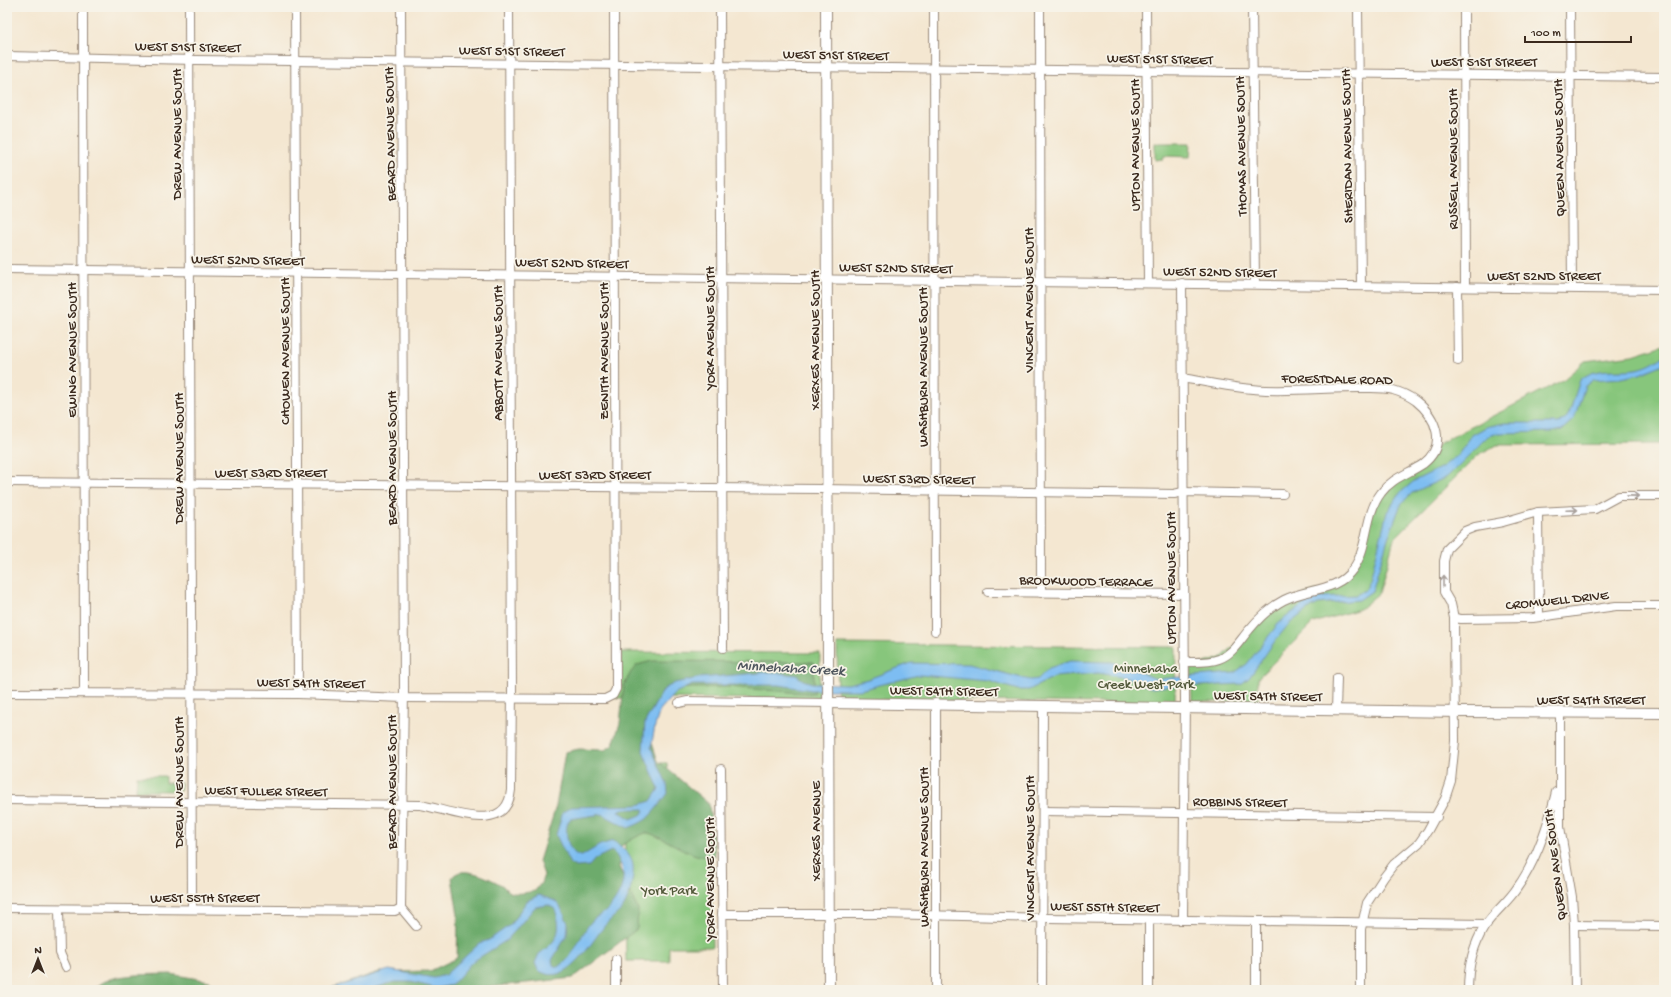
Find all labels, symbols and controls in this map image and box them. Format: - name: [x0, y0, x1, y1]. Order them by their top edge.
- scale bar: [1525, 18, 1631, 44]
- text: 100 m: [1530, 27, 1561, 41]
- street label: WEST 51ST STREET: [135, 39, 242, 58]
- street label: WEST 51ST STREET: [459, 43, 566, 62]
- street label: WEST 51ST STREET: [783, 47, 890, 66]
- street label: WEST 51ST STREET: [1107, 51, 1214, 70]
- street label: WEST 51ST STREET: [1431, 55, 1538, 72]
- street label: BEARD AVENUE SOUTH: [382, 66, 401, 202]
- street label: DREW AVENUE SOUTH: [170, 68, 187, 200]
- street label: SHERIDAN AVENUE SOUTH: [1339, 68, 1358, 223]
- street label: THOMAS AVENUE SOUTH: [1233, 75, 1252, 217]
- street label: UPTON AVENUE SOUTH: [1128, 78, 1145, 211]
- street label: QUEEN AVENUE SOUTH: [1551, 78, 1570, 217]
- street label: RUSSELL AVENUE SOUTH: [1446, 87, 1463, 230]
- street label: VINCENT AVENUE SOUTH: [1022, 227, 1039, 373]
- street label: WEST 52ND STREET: [191, 252, 306, 271]
- street label: WEST 52ND STREET: [515, 255, 630, 274]
- street label: WEST 52ND STREET: [839, 260, 954, 279]
- street label: WEST 52ND STREET: [1163, 264, 1278, 283]
- street label: YORK AVENUE SOUTH: [703, 265, 720, 392]
- street label: XERXES AVENUE SOUTH: [808, 269, 825, 411]
- street label: WEST 52ND STREET: [1487, 269, 1601, 286]
- street label: CHOWEN AVENUE SOUTH: [278, 276, 295, 425]
- street label: EWING AVENUE SOUTH: [65, 281, 82, 418]
- street label: ZENITH AVENUE SOUTH: [597, 281, 614, 420]
- street label: ABBOTT AVENUE SOUTH: [491, 284, 508, 421]
- street label: WASHBURN AVENUE SOUTH: [916, 286, 933, 447]
- street label: FORESTDALE ROAD: [1280, 371, 1394, 390]
- street label: BEARD AVENUE SOUTH: [385, 390, 402, 526]
- street label: DREW AVENUE SOUTH: [172, 392, 189, 524]
- street label: WEST 53RD STREET: [215, 466, 328, 483]
- street label: WEST 53RD STREET: [539, 468, 652, 485]
- street label: WEST 53RD STREET: [863, 471, 976, 490]
- one-way arrow: [1626, 492, 1639, 500]
- one-way arrow: [1565, 506, 1578, 513]
- street label: UPTON AVENUE SOUTH: [1164, 511, 1181, 644]
- street label: BROOKWOOD TERRACE: [1018, 573, 1154, 592]
- one-way arrow: [1439, 575, 1447, 588]
- street label: CROMWELL DRIVE: [1505, 587, 1611, 615]
- water label: Minnehaha Creek: [737, 657, 846, 681]
- park label: Minnehaha Creek West Park: [1098, 661, 1196, 694]
- street label: WEST 54TH STREET: [257, 675, 366, 694]
- street label: WEST 54TH STREET: [890, 683, 999, 702]
- street label: WEST 54TH STREET: [1214, 688, 1323, 707]
- street label: WEST 54TH STREET: [1537, 693, 1646, 710]
- street label: BEARD AVENUE SOUTH: [385, 714, 402, 850]
- street label: DREW AVENUE SOUTH: [172, 716, 189, 848]
- street label: WASHBURN AVENUE SOUTH: [917, 766, 934, 927]
- street label: VINCENT AVENUE SOUTH: [1023, 775, 1040, 921]
- street label: XERXES AVENUE: [809, 780, 826, 882]
- street label: WEST FULLER STREET: [204, 783, 328, 802]
- street label: ROBBINS STREET: [1193, 794, 1288, 813]
- street label: QUEEN AVE SOUTH: [1541, 807, 1572, 921]
- street label: YORK AVENUE SOUTH: [703, 816, 720, 943]
- park label: York Park: [640, 883, 698, 900]
- street label: WEST 55TH STREET: [150, 891, 260, 908]
- street label: WEST 55TH STREET: [1050, 899, 1160, 918]
- north arrow: [18, 939, 58, 979]
- text: N: [34, 945, 42, 957]

